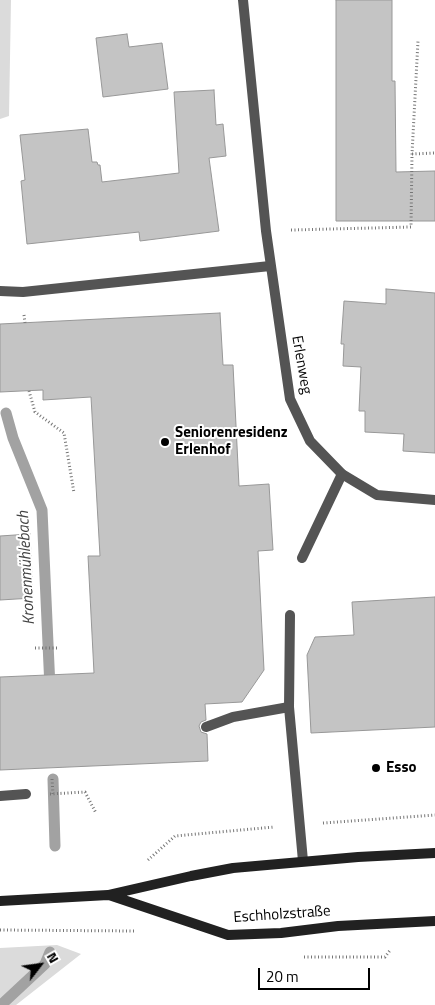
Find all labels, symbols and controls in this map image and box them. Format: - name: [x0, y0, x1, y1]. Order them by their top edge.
- street label: Erlenweg: [287, 334, 315, 396]
- place label: Seniorenresidenz Erlenhof: [175, 424, 288, 459]
- marker: Seniorenresidenz Erlenhof: [159, 436, 171, 448]
- water label: Kronenmühlebach: [14, 511, 40, 625]
- place label: Esso: [386, 759, 416, 777]
- marker: Esso: [370, 762, 382, 774]
- street label: Eschholzstraße: [233, 903, 331, 927]
- north arrow: [15, 940, 65, 990]
- text: N: [42, 948, 65, 967]
- scale bar: [260, 958, 372, 990]
- text: 20 m: [266, 965, 299, 988]

